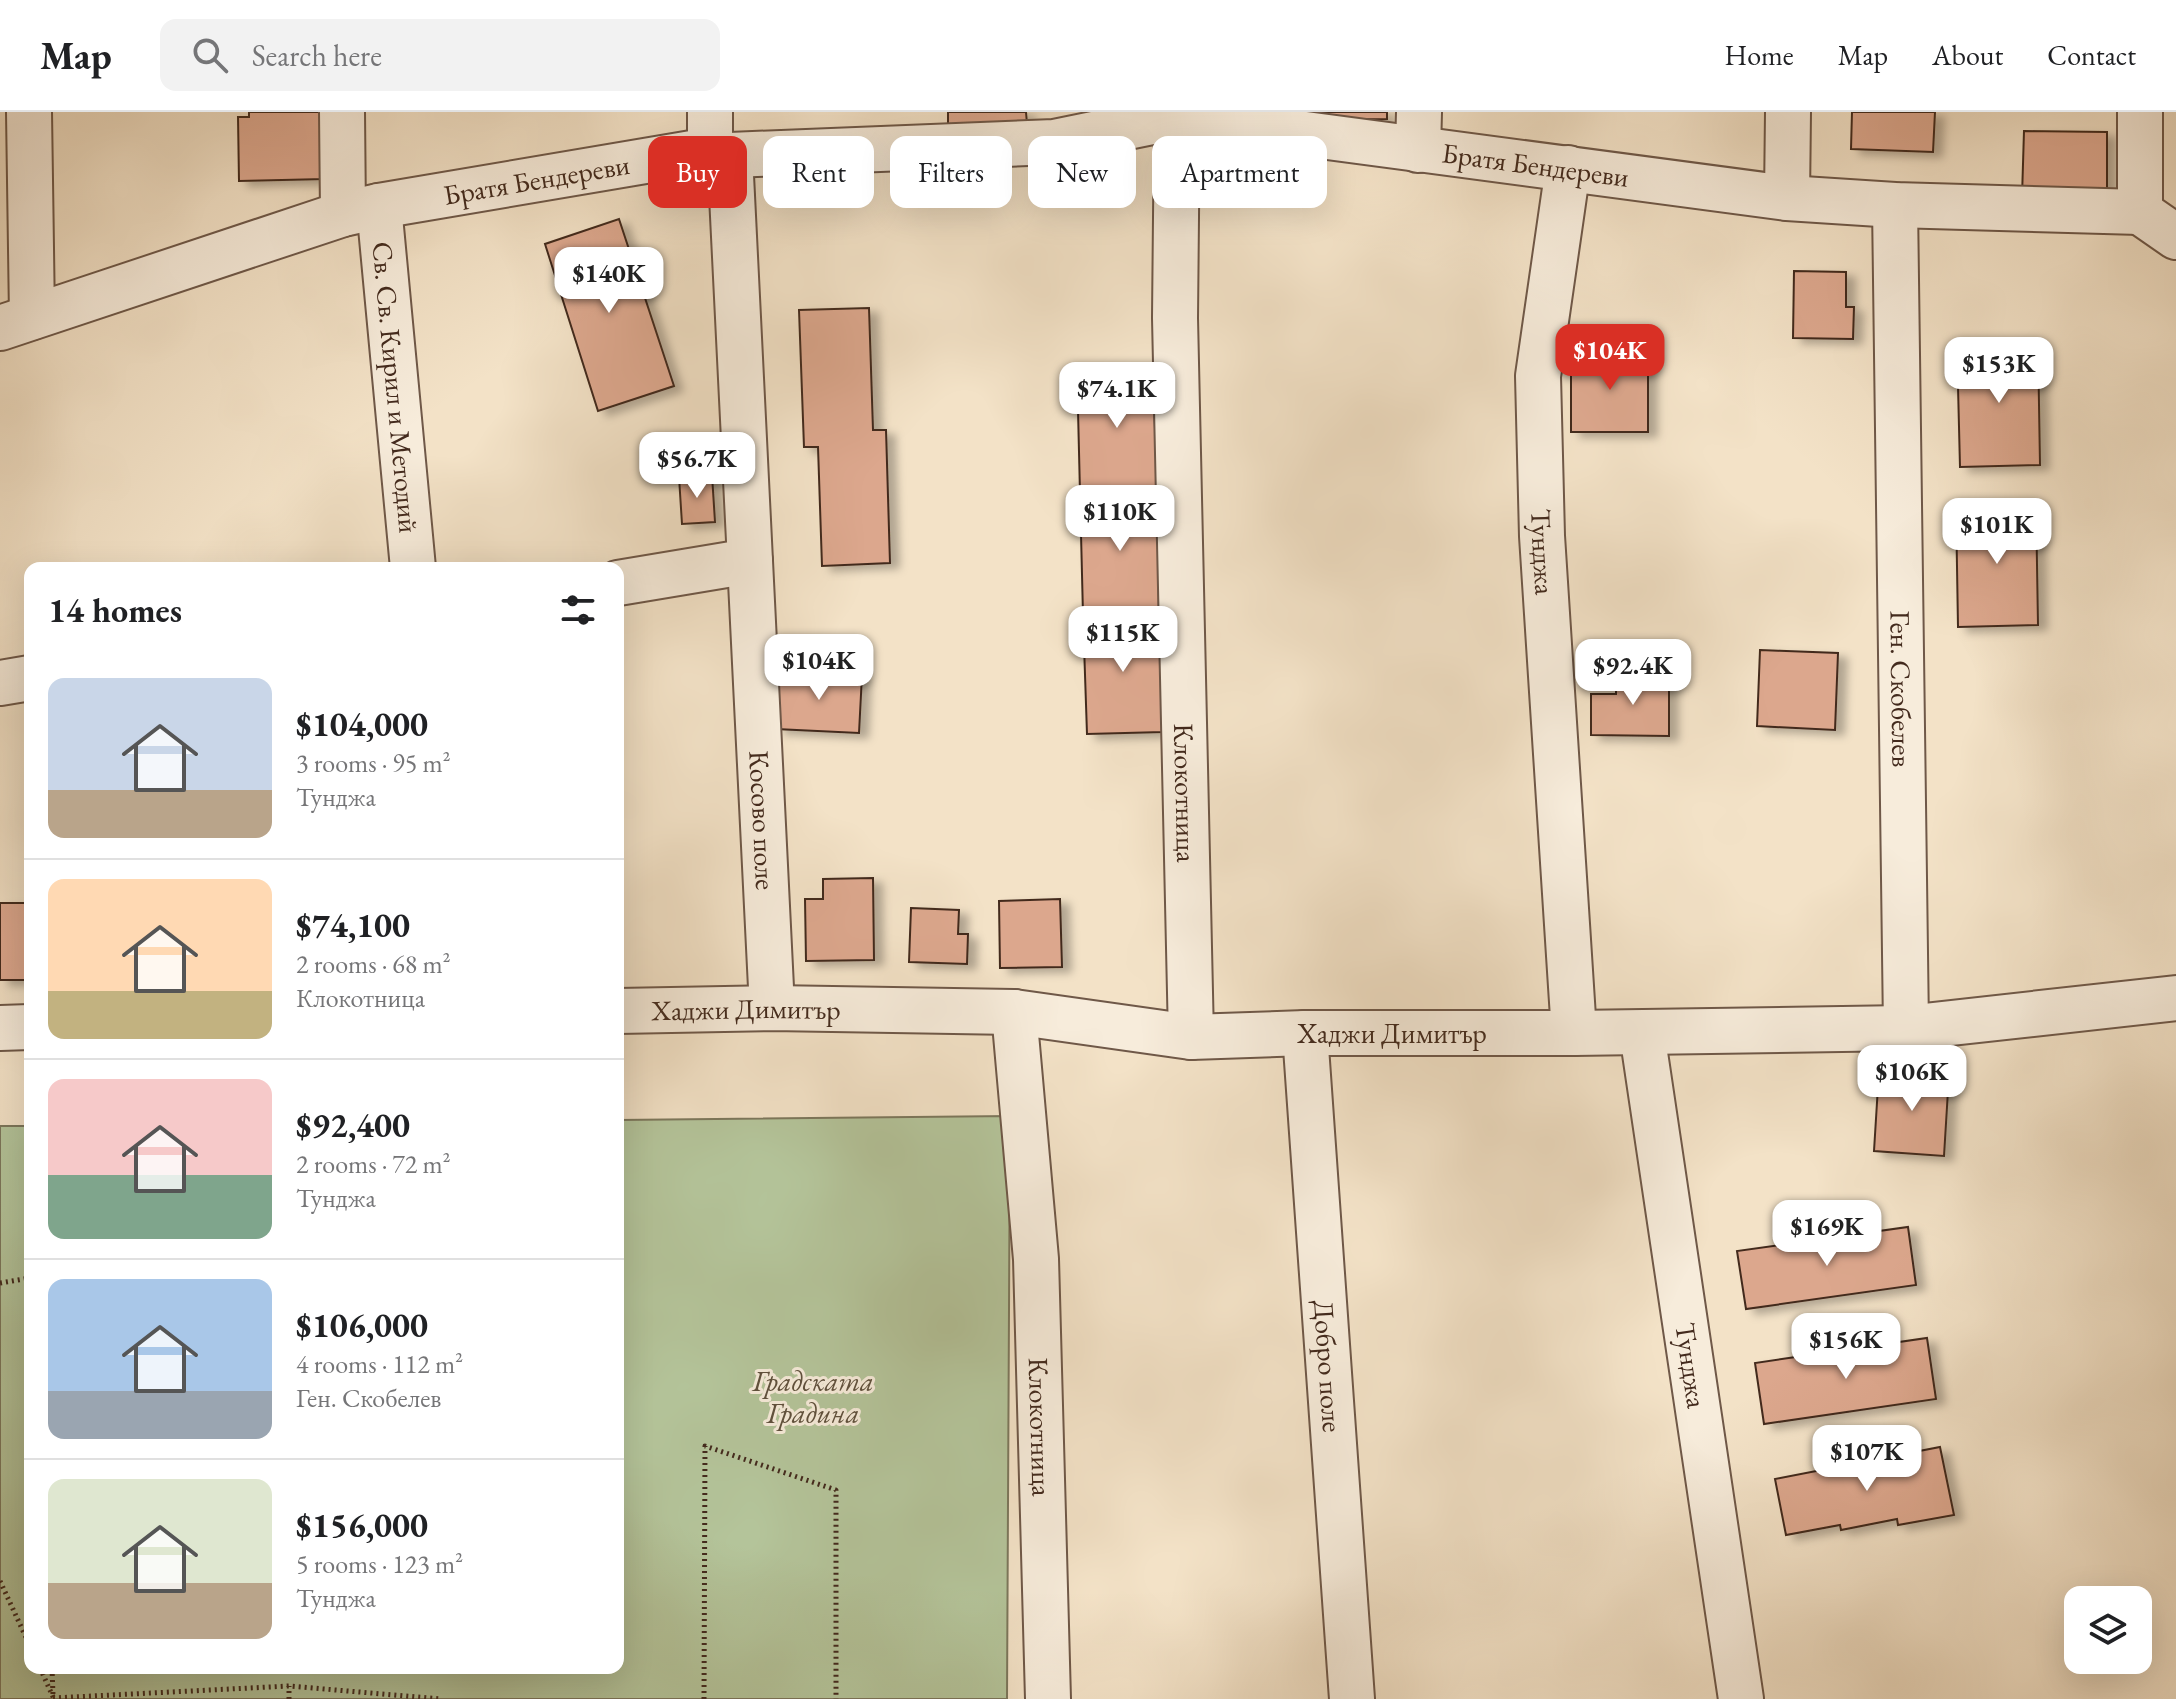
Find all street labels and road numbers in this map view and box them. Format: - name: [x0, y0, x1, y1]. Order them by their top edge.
- street label: Братя Бендереви: [1440, 134, 1631, 195]
- street label: Братя Бендереви: [441, 146, 632, 213]
- street label: Св. Св. Кирил и Методий: [364, 240, 428, 535]
- street label: Тунджа: [1523, 508, 1564, 597]
- street label: Ген. Скобелев: [1882, 610, 1921, 768]
- street label: Клокотница: [1166, 723, 1205, 864]
- street label: Косово поле: [741, 750, 784, 891]
- street label: Хаджи Димитър: [650, 990, 841, 1028]
- street label: Хаджи Димитър: [1296, 1015, 1487, 1051]
- street label: Добро поле: [1306, 1299, 1351, 1434]
- street label: Тунджа: [1667, 1320, 1716, 1411]
- street label: Клокотница: [1021, 1357, 1060, 1498]

